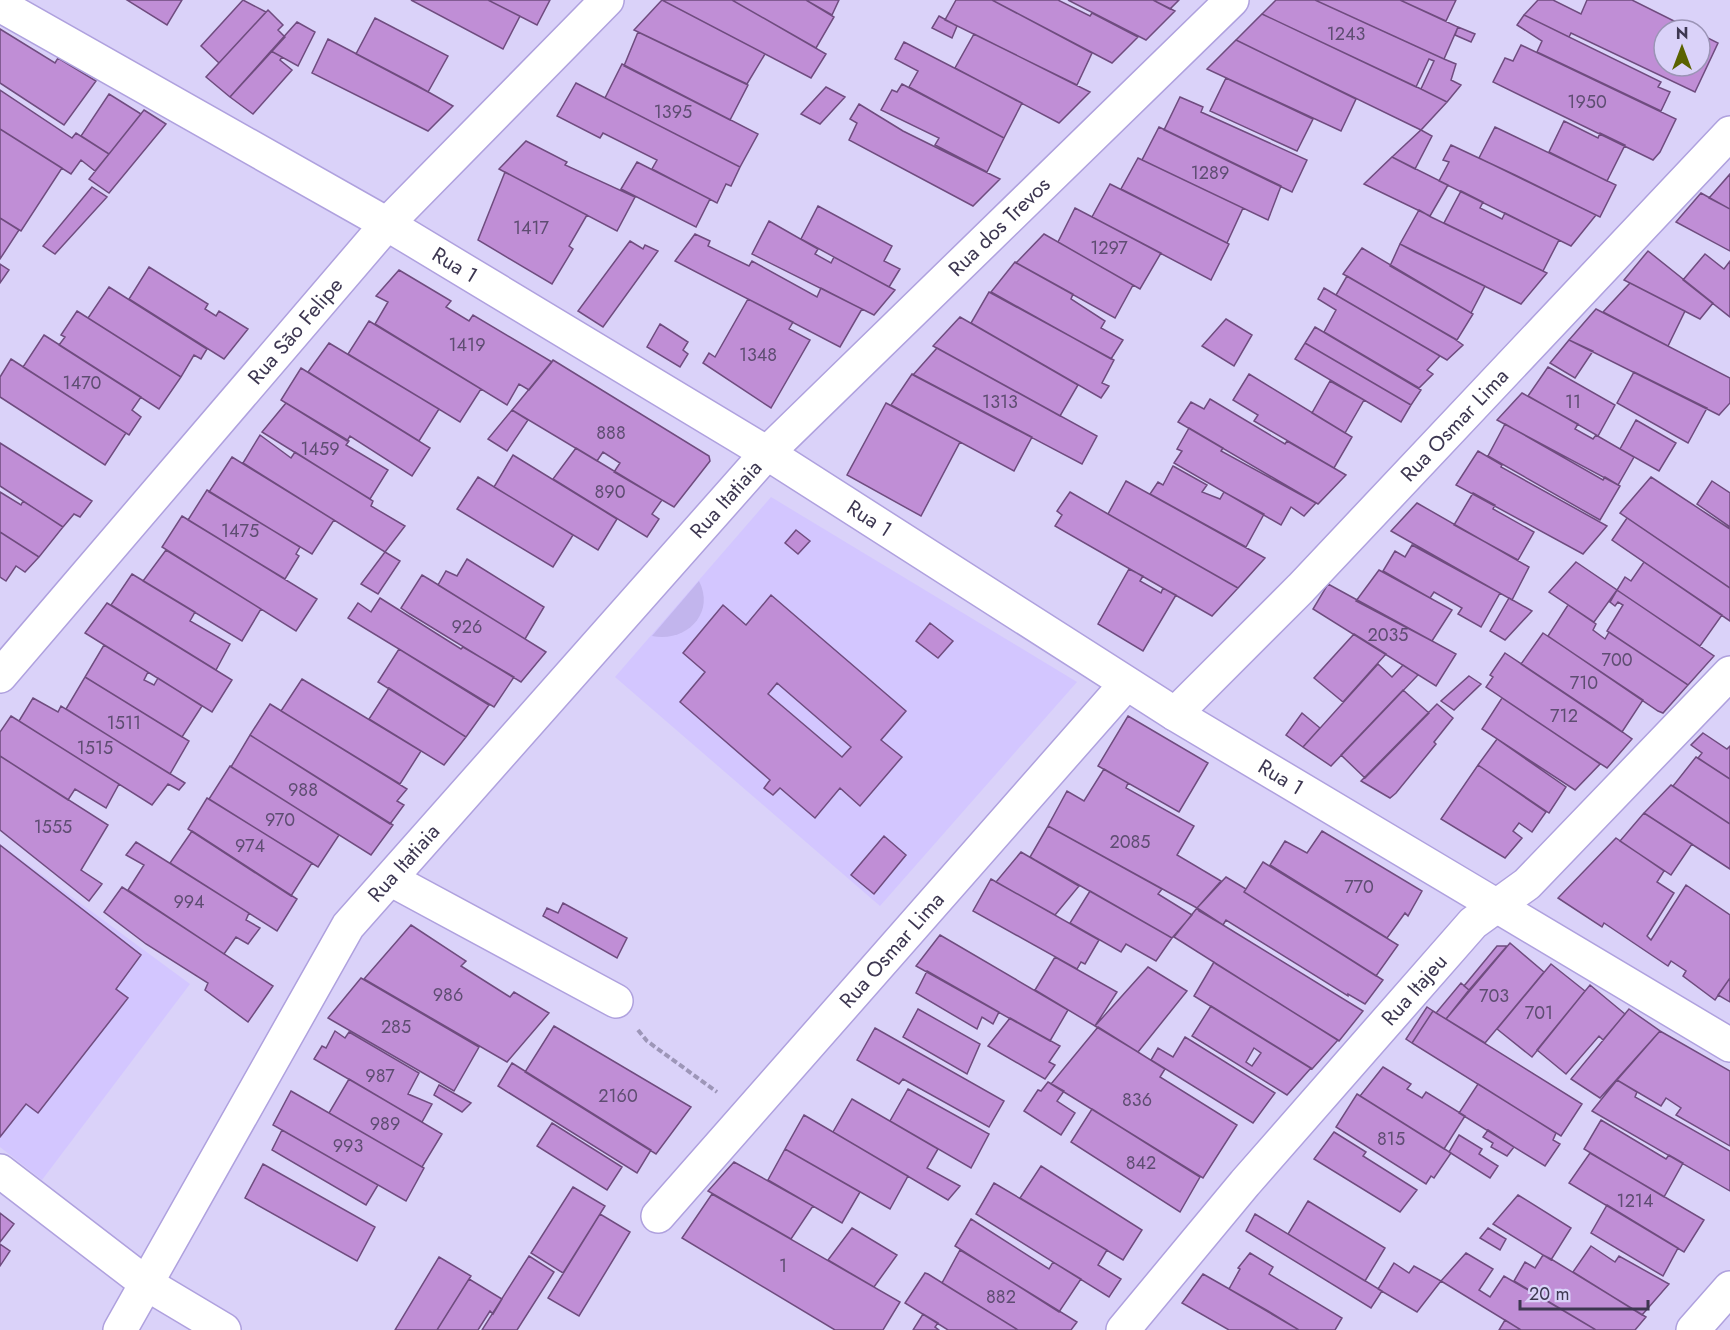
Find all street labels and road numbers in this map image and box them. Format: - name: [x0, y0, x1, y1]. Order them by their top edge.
- street label: Rua dos Trevos: [942, 170, 1057, 283]
- street label: Rua 1: [426, 240, 484, 290]
- street label: Rua São Felipe: [241, 271, 350, 391]
- street label: Rua Osmar Lima: [1394, 362, 1515, 488]
- street label: Rua Itatiaia: [683, 453, 769, 545]
- street label: Rua 1: [841, 493, 898, 544]
- street label: Rua 1: [1252, 752, 1310, 803]
- street label: Rua Itatiaia: [361, 817, 447, 909]
- street label: Rua Osmar Lima: [832, 886, 951, 1015]
- street label: Rua Itajeu: [1375, 947, 1454, 1032]

